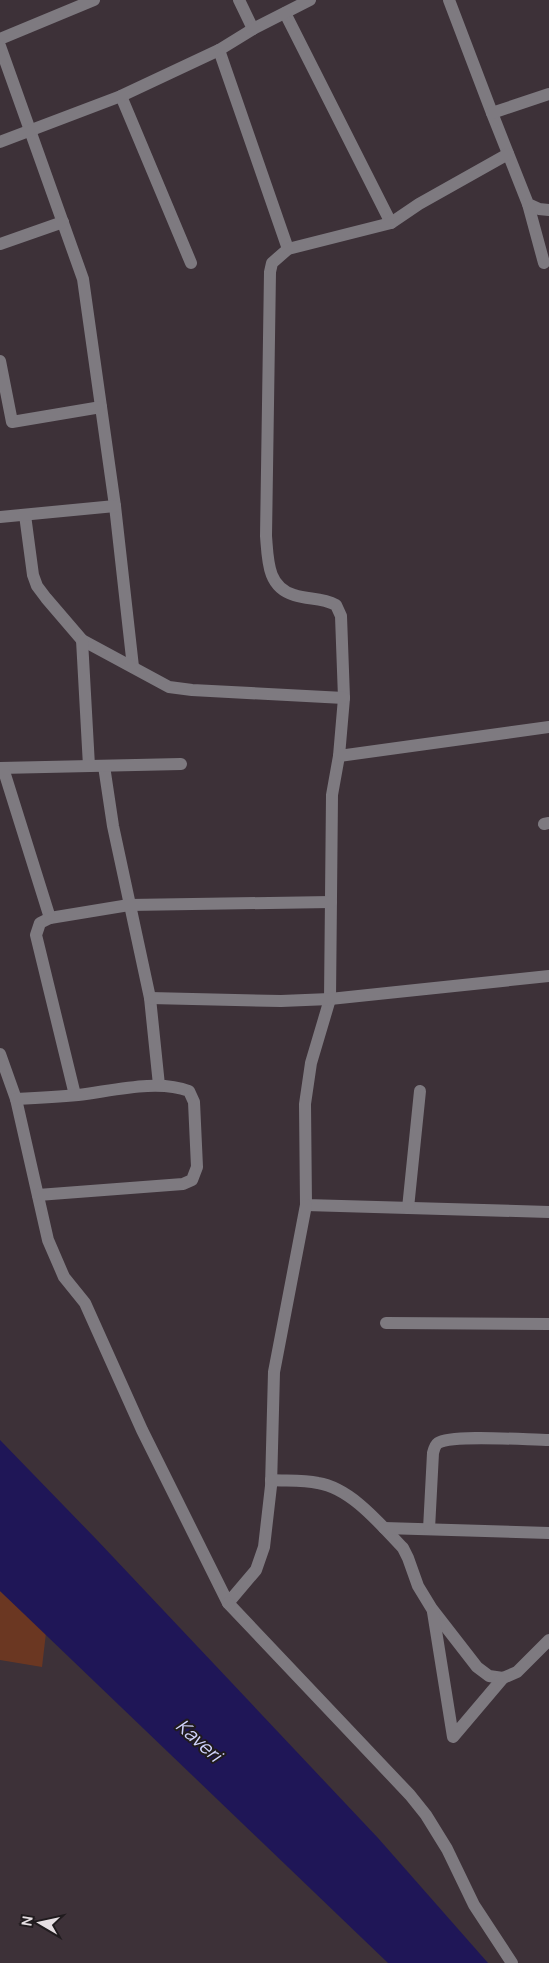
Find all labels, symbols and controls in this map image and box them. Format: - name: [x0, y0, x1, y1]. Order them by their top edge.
- water label: Kaveri: [171, 1713, 229, 1769]
- north arrow: [15, 1898, 65, 1948]
- text: N: [16, 1914, 37, 1927]

